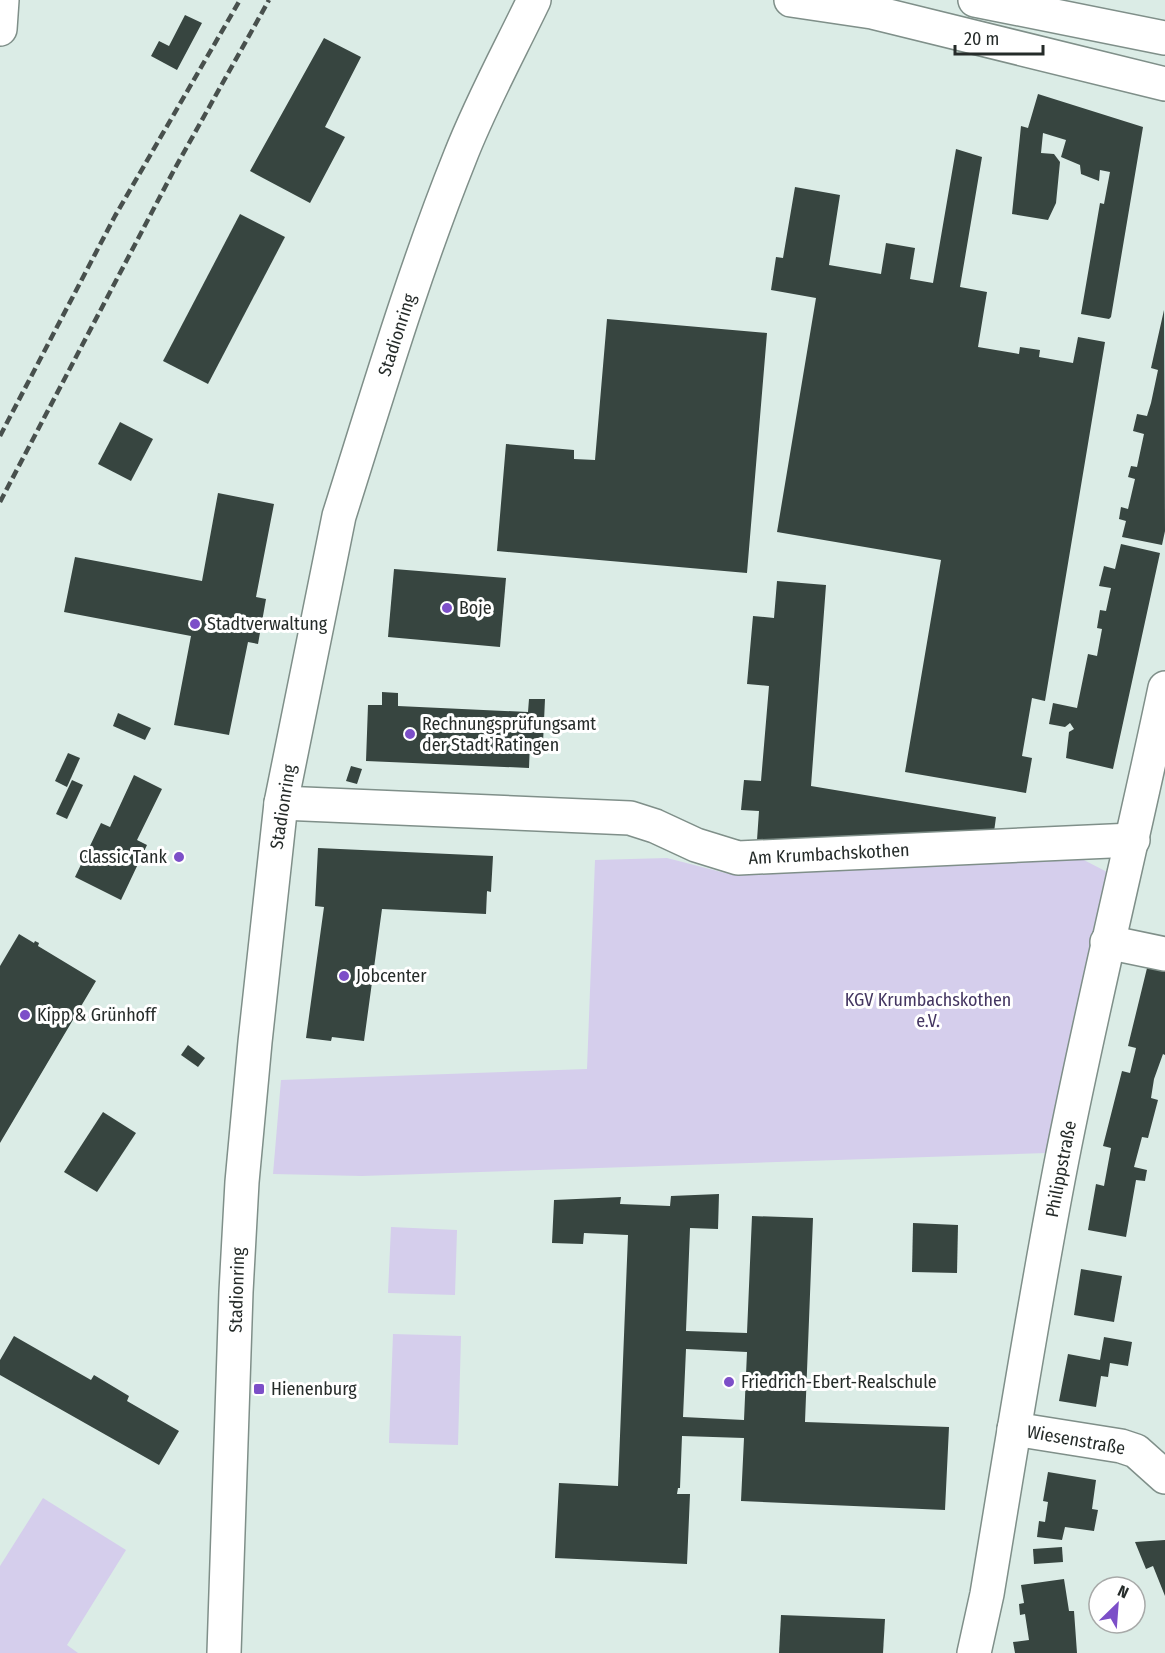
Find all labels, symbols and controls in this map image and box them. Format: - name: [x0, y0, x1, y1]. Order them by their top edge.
- scale bar: [955, 18, 1044, 56]
- text: 20 m: [964, 28, 999, 50]
- street label: Stadionring: [373, 290, 421, 379]
- place label: Boje: [459, 597, 492, 619]
- marker: Boje: [440, 601, 454, 615]
- place label: Stadtverwaltung: [207, 613, 328, 635]
- marker: Stadtverwaltung: [188, 617, 202, 631]
- place label: Rechnungsprüfungsamt der Stadt Ratingen: [422, 713, 596, 756]
- marker: Rechnungsprüfungsamt der Stadt Ratingen: [403, 727, 417, 741]
- street label: Stadionring: [265, 763, 301, 851]
- street label: Am Krumbachskothen: [748, 839, 910, 869]
- place label: Classic Tank: [79, 846, 168, 868]
- marker: Classic Tank: [172, 850, 186, 864]
- place label: Jobcenter: [356, 965, 427, 987]
- marker: Jobcenter: [337, 969, 351, 983]
- park label: KGV Krumbachskothen e.V.: [845, 989, 1011, 1032]
- place label: Kipp & Grünhoff: [37, 1004, 158, 1026]
- marker: Kipp & Grünhoff: [18, 1008, 32, 1022]
- street label: Philippstraße: [1041, 1119, 1081, 1219]
- street label: Stadionring: [225, 1246, 250, 1333]
- place label: Friedrich-Ebert-Realschule: [741, 1371, 937, 1393]
- marker: Friedrich-Ebert-Realschule: [722, 1375, 736, 1389]
- place label: Hienenburg: [271, 1378, 357, 1400]
- marker: Hienenburg: [252, 1382, 266, 1396]
- street label: Wiesenstraße: [1025, 1421, 1127, 1459]
- north arrow: [1087, 1575, 1147, 1635]
- text: N: [1115, 1581, 1131, 1602]

